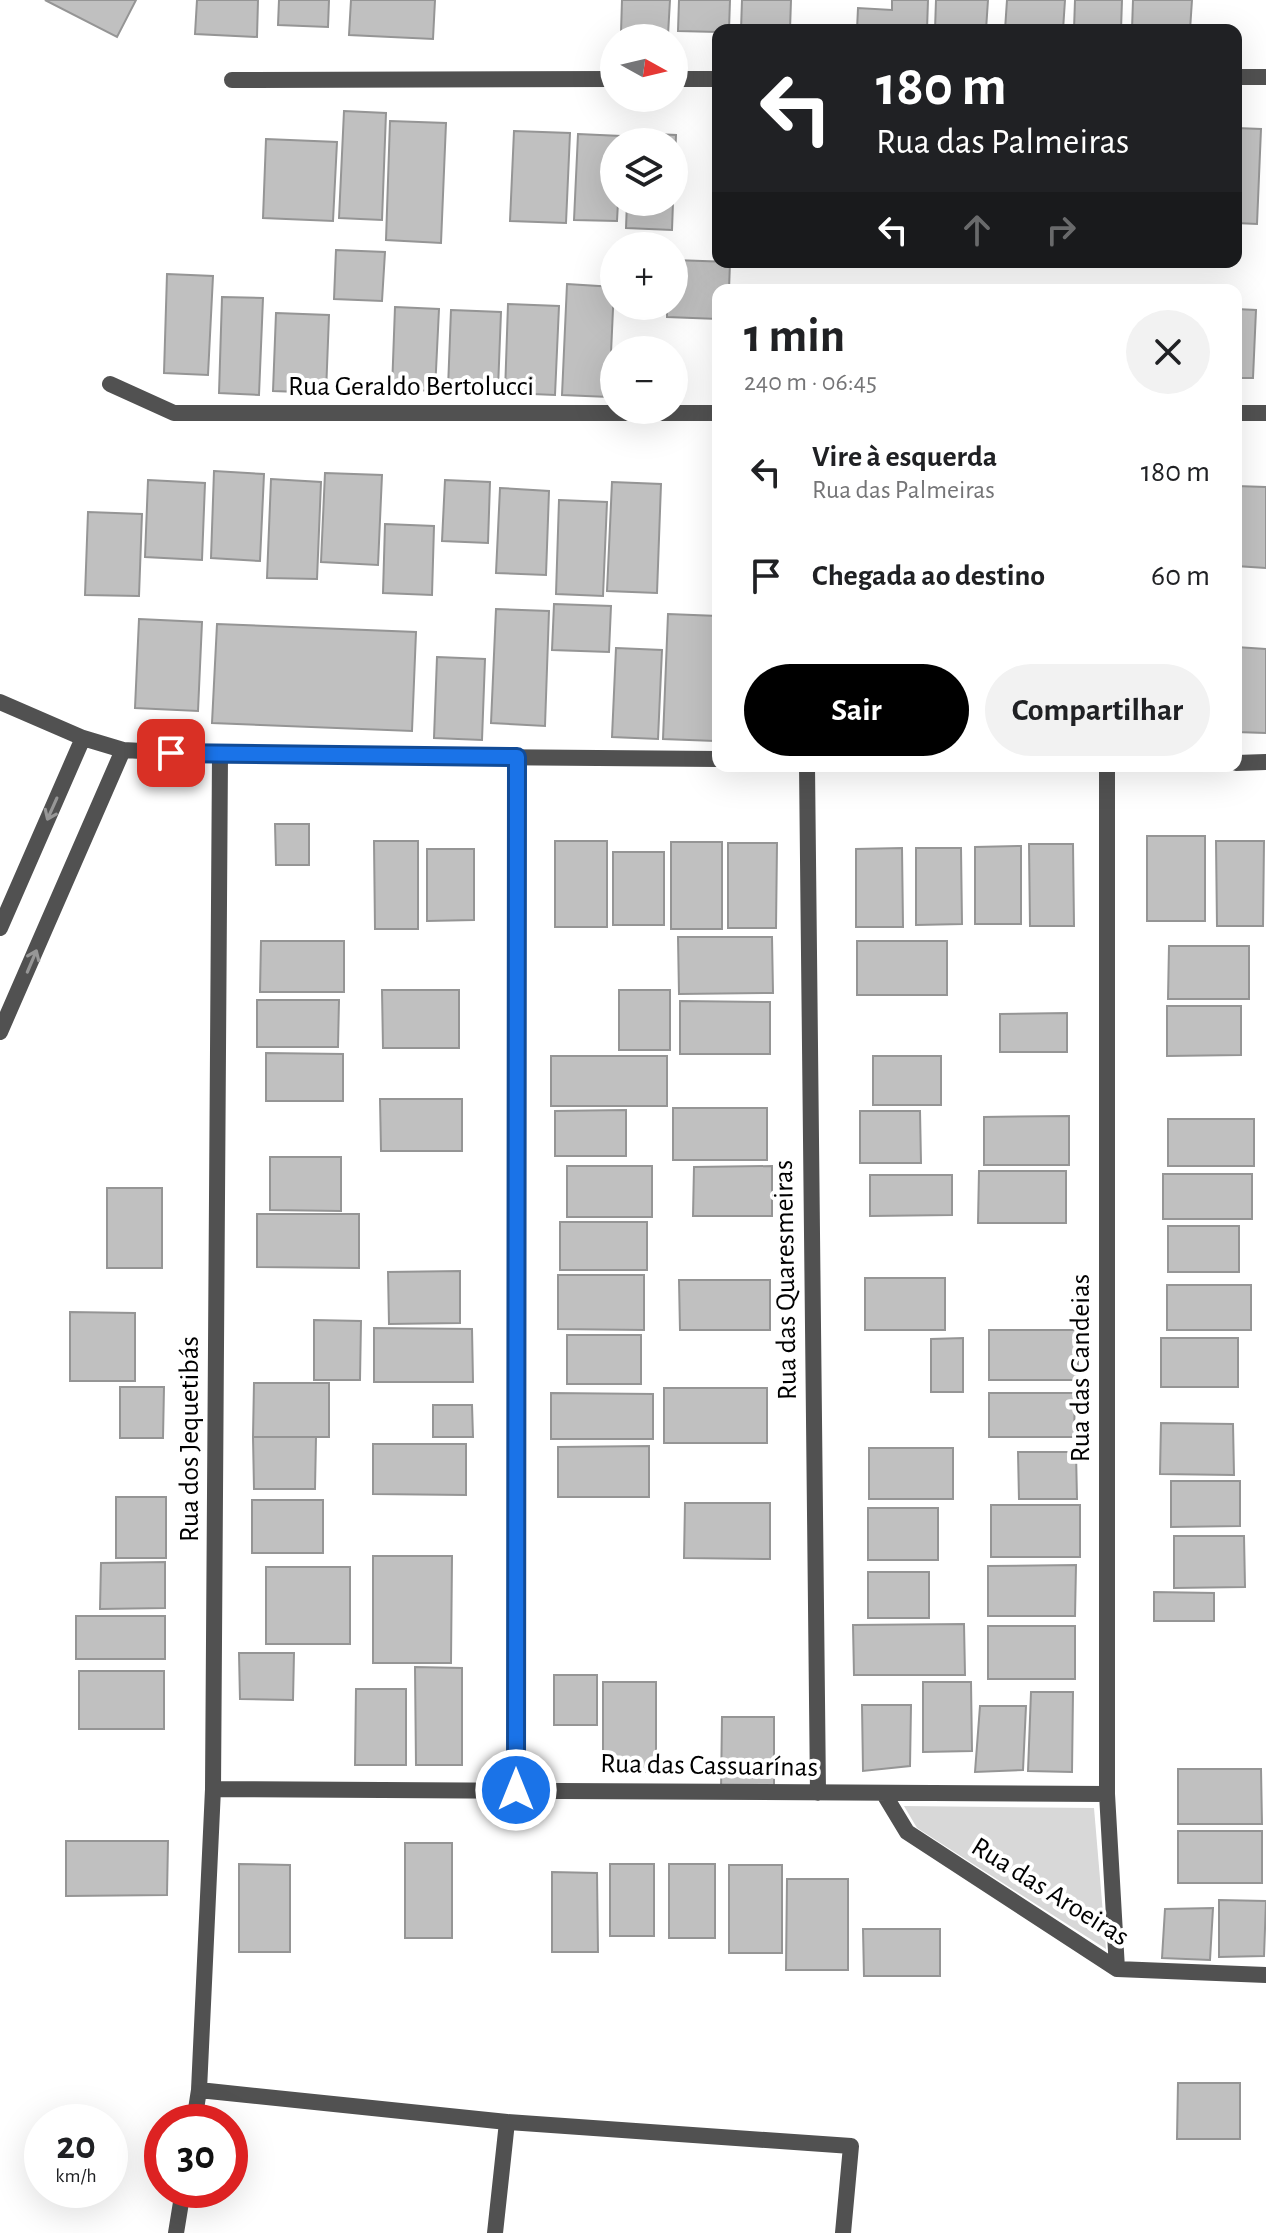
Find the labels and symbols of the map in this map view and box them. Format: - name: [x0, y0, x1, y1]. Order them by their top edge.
- north arrow: [600, 24, 688, 112]
- street label: Rua Geraldo Bertolucci: [288, 373, 534, 401]
- pin: [137, 719, 205, 787]
- one-way arrow: [44, 797, 59, 821]
- one-way arrow: [25, 949, 40, 974]
- street label: Rua das Quaresmeiras: [770, 1160, 802, 1400]
- street label: Rua das Candeias: [1067, 1274, 1095, 1462]
- street label: Rua dos Jequetibás: [176, 1336, 204, 1542]
- position arrow: [474, 1748, 558, 1832]
- street label: Rua das Cassuarínas: [600, 1750, 818, 1782]
- street label: Rua das Aroeiras: [966, 1833, 1134, 1951]
- speed limit sign: 30: [144, 2104, 248, 2208]

